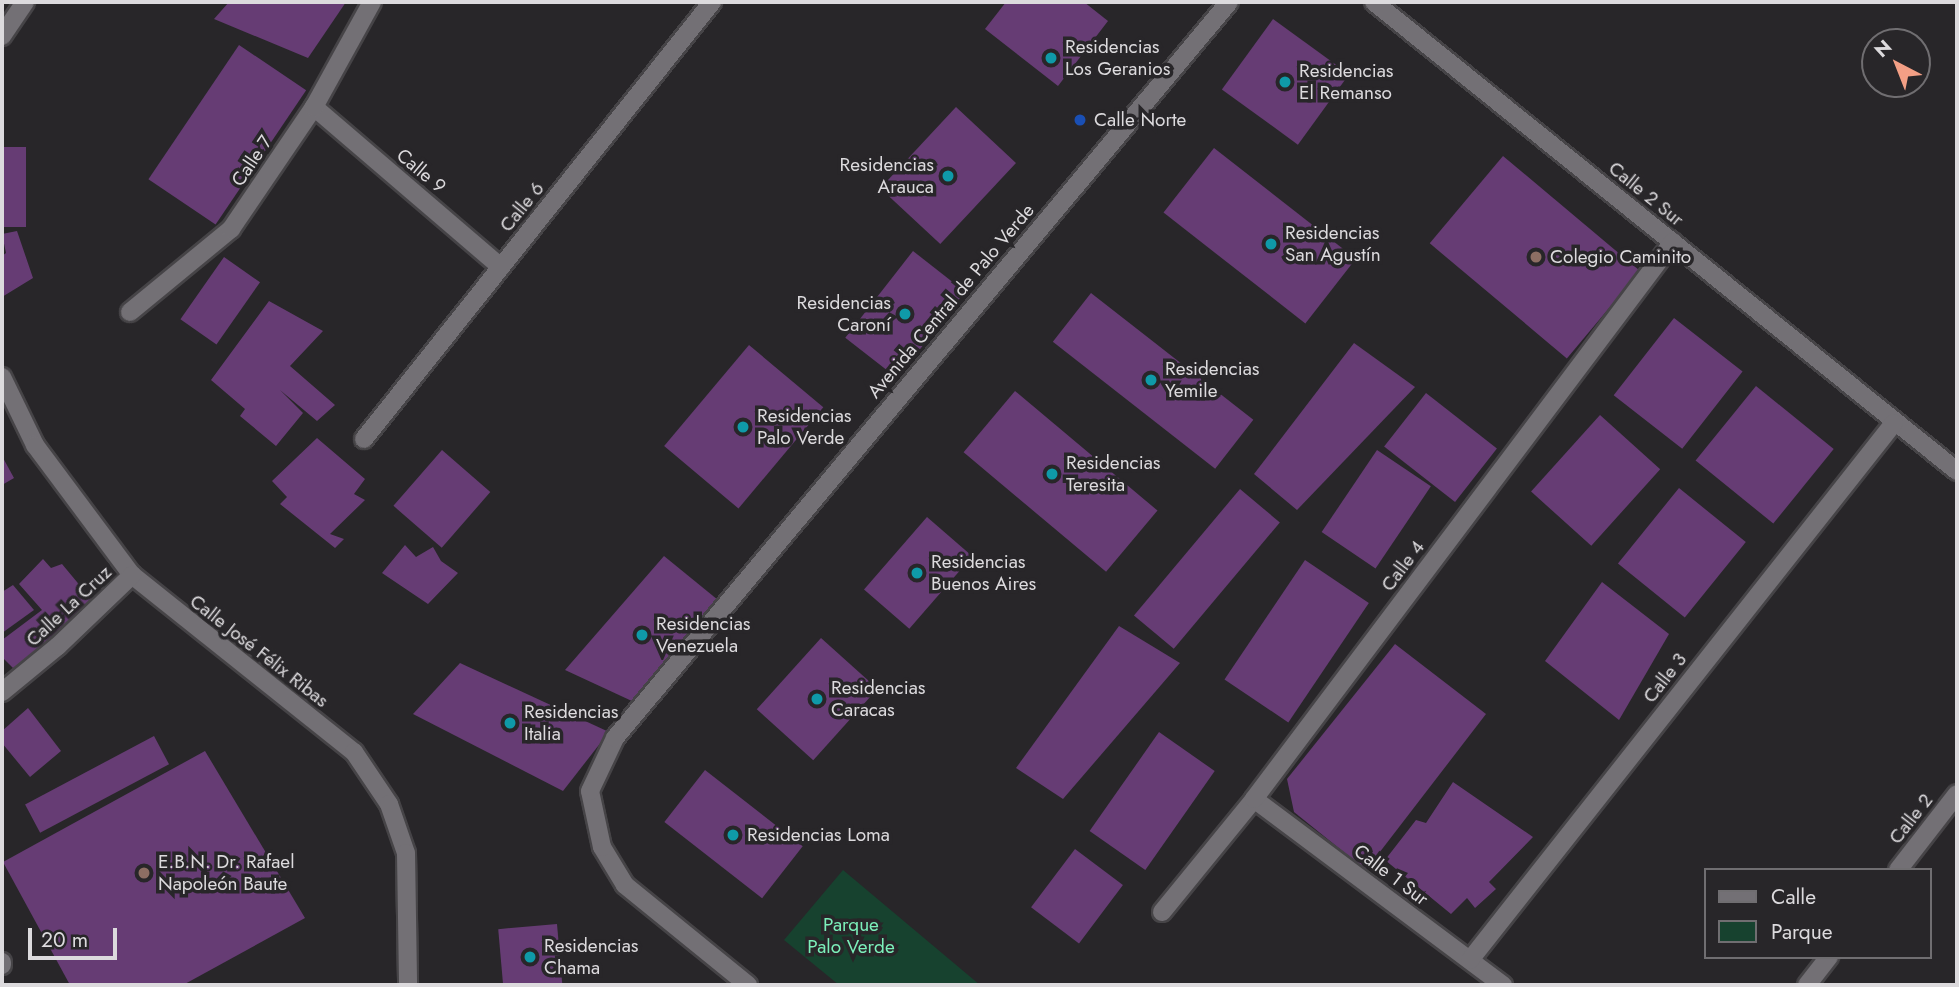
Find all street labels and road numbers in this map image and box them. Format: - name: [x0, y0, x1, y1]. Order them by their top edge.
- street label: Calle 7: [227, 131, 277, 191]
- street label: Calle 9: [392, 144, 450, 198]
- street label: Calle 2 Sur: [1604, 157, 1688, 231]
- street label: Calle 6: [495, 178, 549, 236]
- street label: Avenida Central de Palo Verde: [863, 199, 1039, 403]
- street label: Calle 4: [1377, 536, 1429, 596]
- street label: Calle La Cruz: [22, 561, 116, 651]
- street label: Calle José Félix Ribas: [185, 590, 333, 712]
- street label: Calle 3: [1639, 649, 1691, 707]
- street label: Calle 2: [1884, 789, 1938, 849]
- street label: Calle 1 Sur: [1349, 840, 1433, 910]

